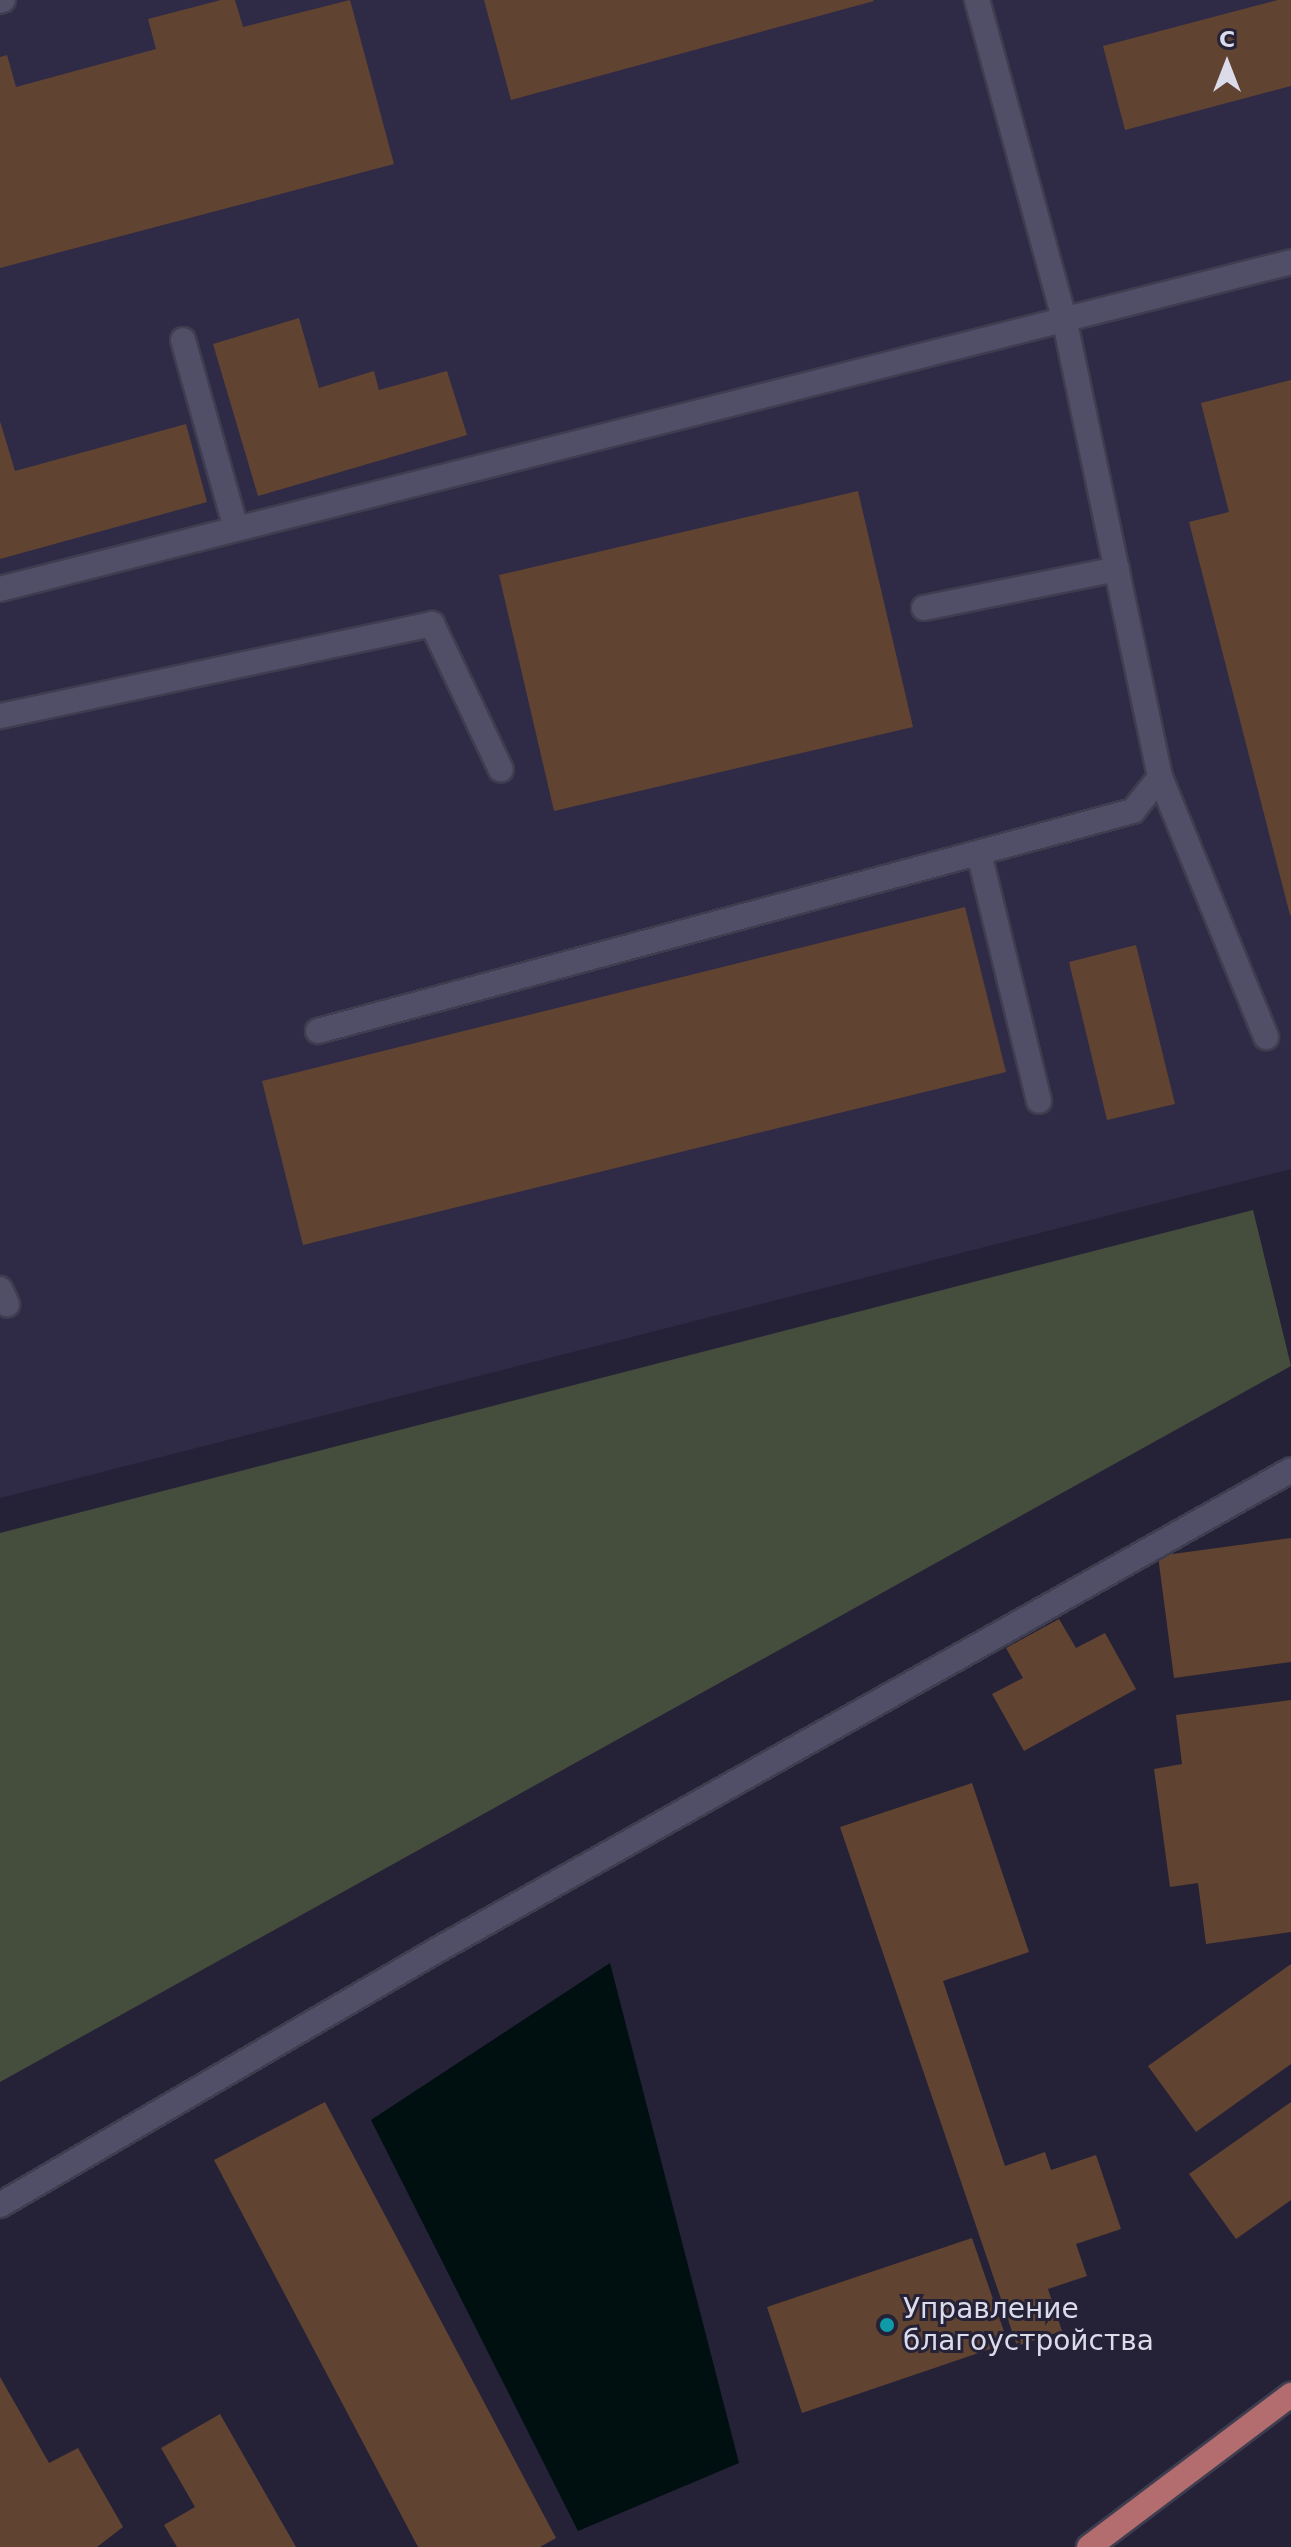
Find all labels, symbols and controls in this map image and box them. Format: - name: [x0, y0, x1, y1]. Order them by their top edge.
- north arrow: [1187, 24, 1267, 104]
- text: С: [1219, 27, 1235, 52]
- place label: Управление благоустройства: [903, 2292, 1154, 2358]
- marker: Управление благоустройства: [878, 2316, 896, 2334]

